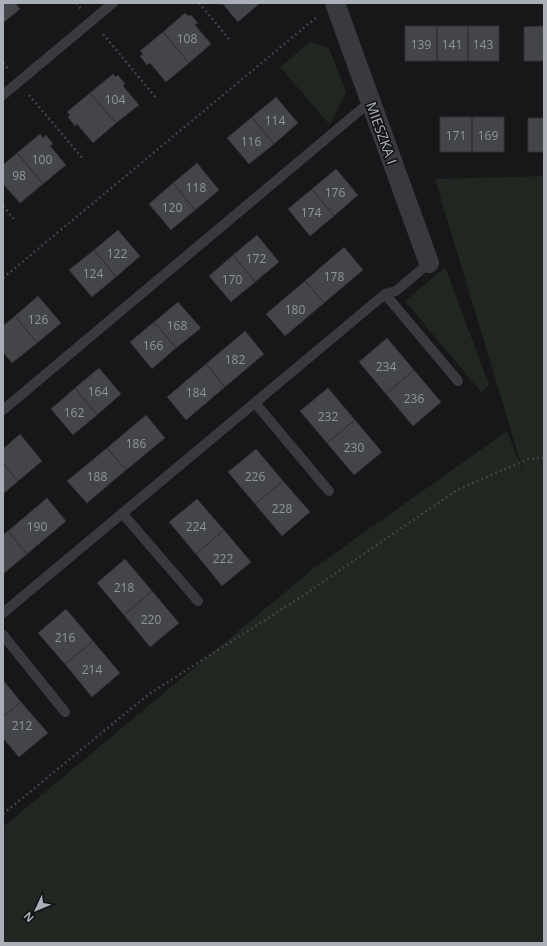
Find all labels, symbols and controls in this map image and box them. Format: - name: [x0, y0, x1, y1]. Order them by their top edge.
- house number: 108: [177, 30, 197, 47]
- house number: 139: [411, 36, 431, 53]
- house number: 141: [442, 36, 462, 53]
- house number: 143: [473, 36, 493, 53]
- house number: 104: [105, 91, 125, 108]
- street label: MIESZKA I: [362, 99, 402, 167]
- house number: 114: [265, 112, 285, 129]
- house number: 171: [446, 127, 466, 144]
- house number: 169: [478, 127, 498, 144]
- house number: 116: [241, 133, 261, 150]
- house number: 100: [32, 151, 52, 168]
- house number: 98: [12, 167, 26, 184]
- house number: 118: [186, 179, 206, 196]
- house number: 176: [325, 184, 345, 201]
- house number: 120: [162, 199, 182, 216]
- house number: 174: [301, 204, 321, 221]
- house number: 122: [107, 245, 127, 262]
- house number: 172: [246, 250, 266, 267]
- house number: 124: [83, 265, 103, 282]
- house number: 178: [324, 268, 344, 285]
- house number: 170: [222, 271, 242, 288]
- house number: 180: [285, 301, 305, 318]
- house number: 126: [28, 311, 48, 328]
- house number: 168: [167, 317, 187, 334]
- house number: 166: [143, 337, 163, 354]
- house number: 182: [225, 351, 245, 368]
- house number: 234: [376, 358, 396, 375]
- house number: 164: [88, 383, 108, 400]
- house number: 184: [186, 384, 206, 401]
- house number: 236: [404, 390, 424, 407]
- house number: 162: [64, 404, 84, 421]
- house number: 232: [318, 408, 338, 425]
- house number: 186: [126, 435, 146, 452]
- house number: 230: [344, 439, 364, 456]
- house number: 188: [87, 468, 107, 485]
- house number: 226: [245, 468, 265, 485]
- house number: 228: [272, 500, 292, 517]
- house number: 190: [27, 518, 47, 535]
- house number: 224: [186, 518, 206, 535]
- house number: 222: [213, 550, 233, 567]
- house number: 218: [114, 579, 134, 596]
- house number: 220: [141, 611, 161, 628]
- house number: 216: [55, 629, 75, 646]
- house number: 214: [82, 661, 102, 678]
- house number: 212: [12, 717, 32, 734]
- north arrow: [16, 890, 56, 930]
- text: N: [20, 909, 37, 926]

